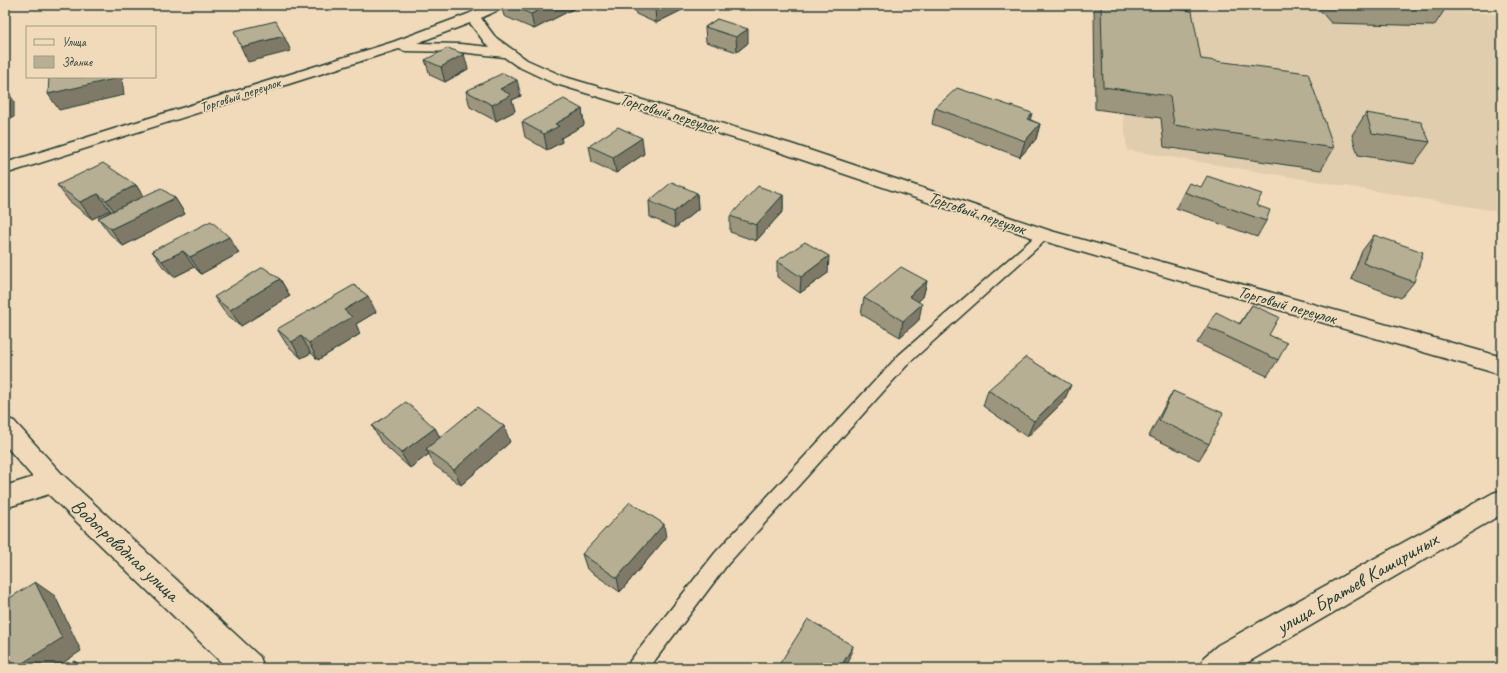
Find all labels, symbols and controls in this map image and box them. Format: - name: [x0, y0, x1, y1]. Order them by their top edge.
- legend: [26, 26, 156, 78]
- text: Улица: [62, 34, 87, 50]
- text: Здание: [62, 54, 93, 70]
- street label: Торговый переулок: [198, 73, 284, 116]
- street label: Торговый переулок: [617, 88, 722, 138]
- street label: Торговый переулок: [926, 187, 1030, 240]
- street label: Торговый переулок: [1235, 281, 1340, 330]
- street label: Водопроводная улица: [66, 493, 186, 608]
- street label: улица Братьев Кашириных: [1271, 526, 1444, 640]

